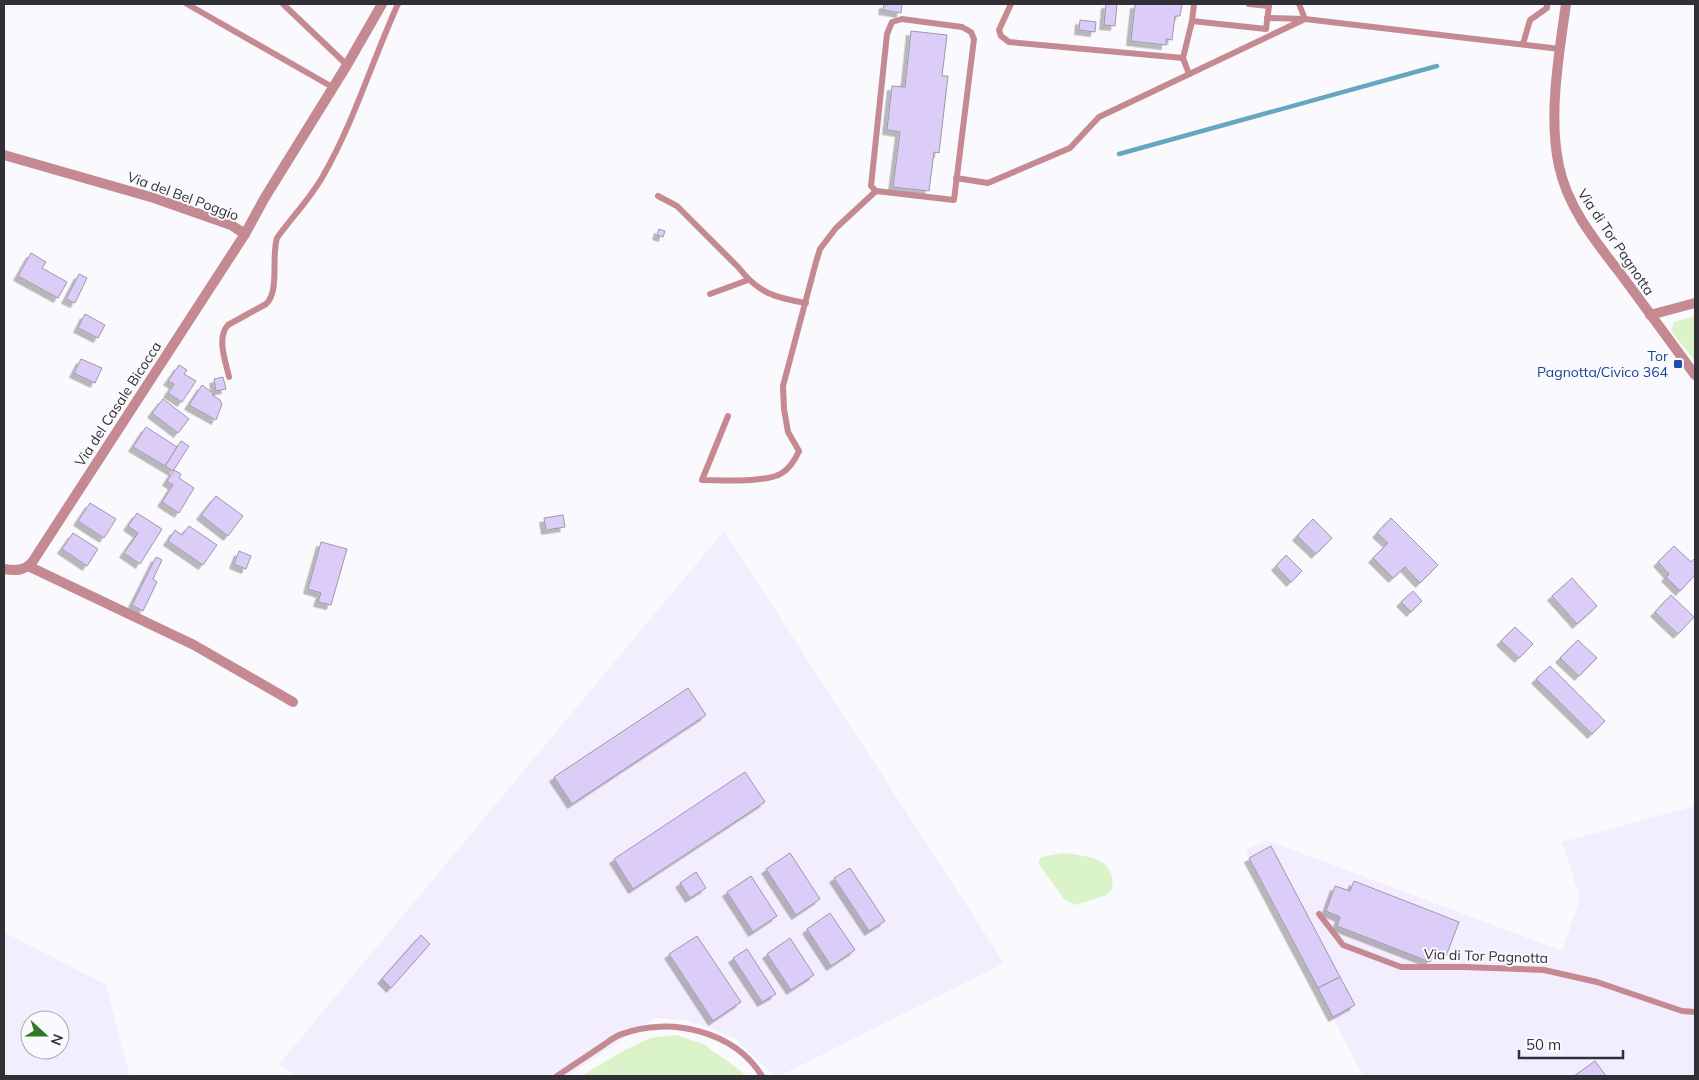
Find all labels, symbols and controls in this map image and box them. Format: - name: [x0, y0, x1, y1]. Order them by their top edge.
- street label: Via del Bel Poggio: [125, 167, 241, 225]
- street label: Via di Tor Pagnotta: [1574, 185, 1658, 299]
- street label: Via del Casale Bicocca: [71, 338, 165, 470]
- place label: Tor Pagnotta/Civico 364: [1537, 347, 1669, 381]
- marker: Tor Pagnotta/Civico 364: [1672, 358, 1684, 370]
- street label: Via di Tor Pagnotta: [1424, 945, 1548, 967]
- north arrow: [20, 1010, 70, 1060]
- scale bar: [1519, 1028, 1623, 1060]
- text: N: [47, 1031, 67, 1048]
- text: 50 m: [1526, 1035, 1561, 1054]

